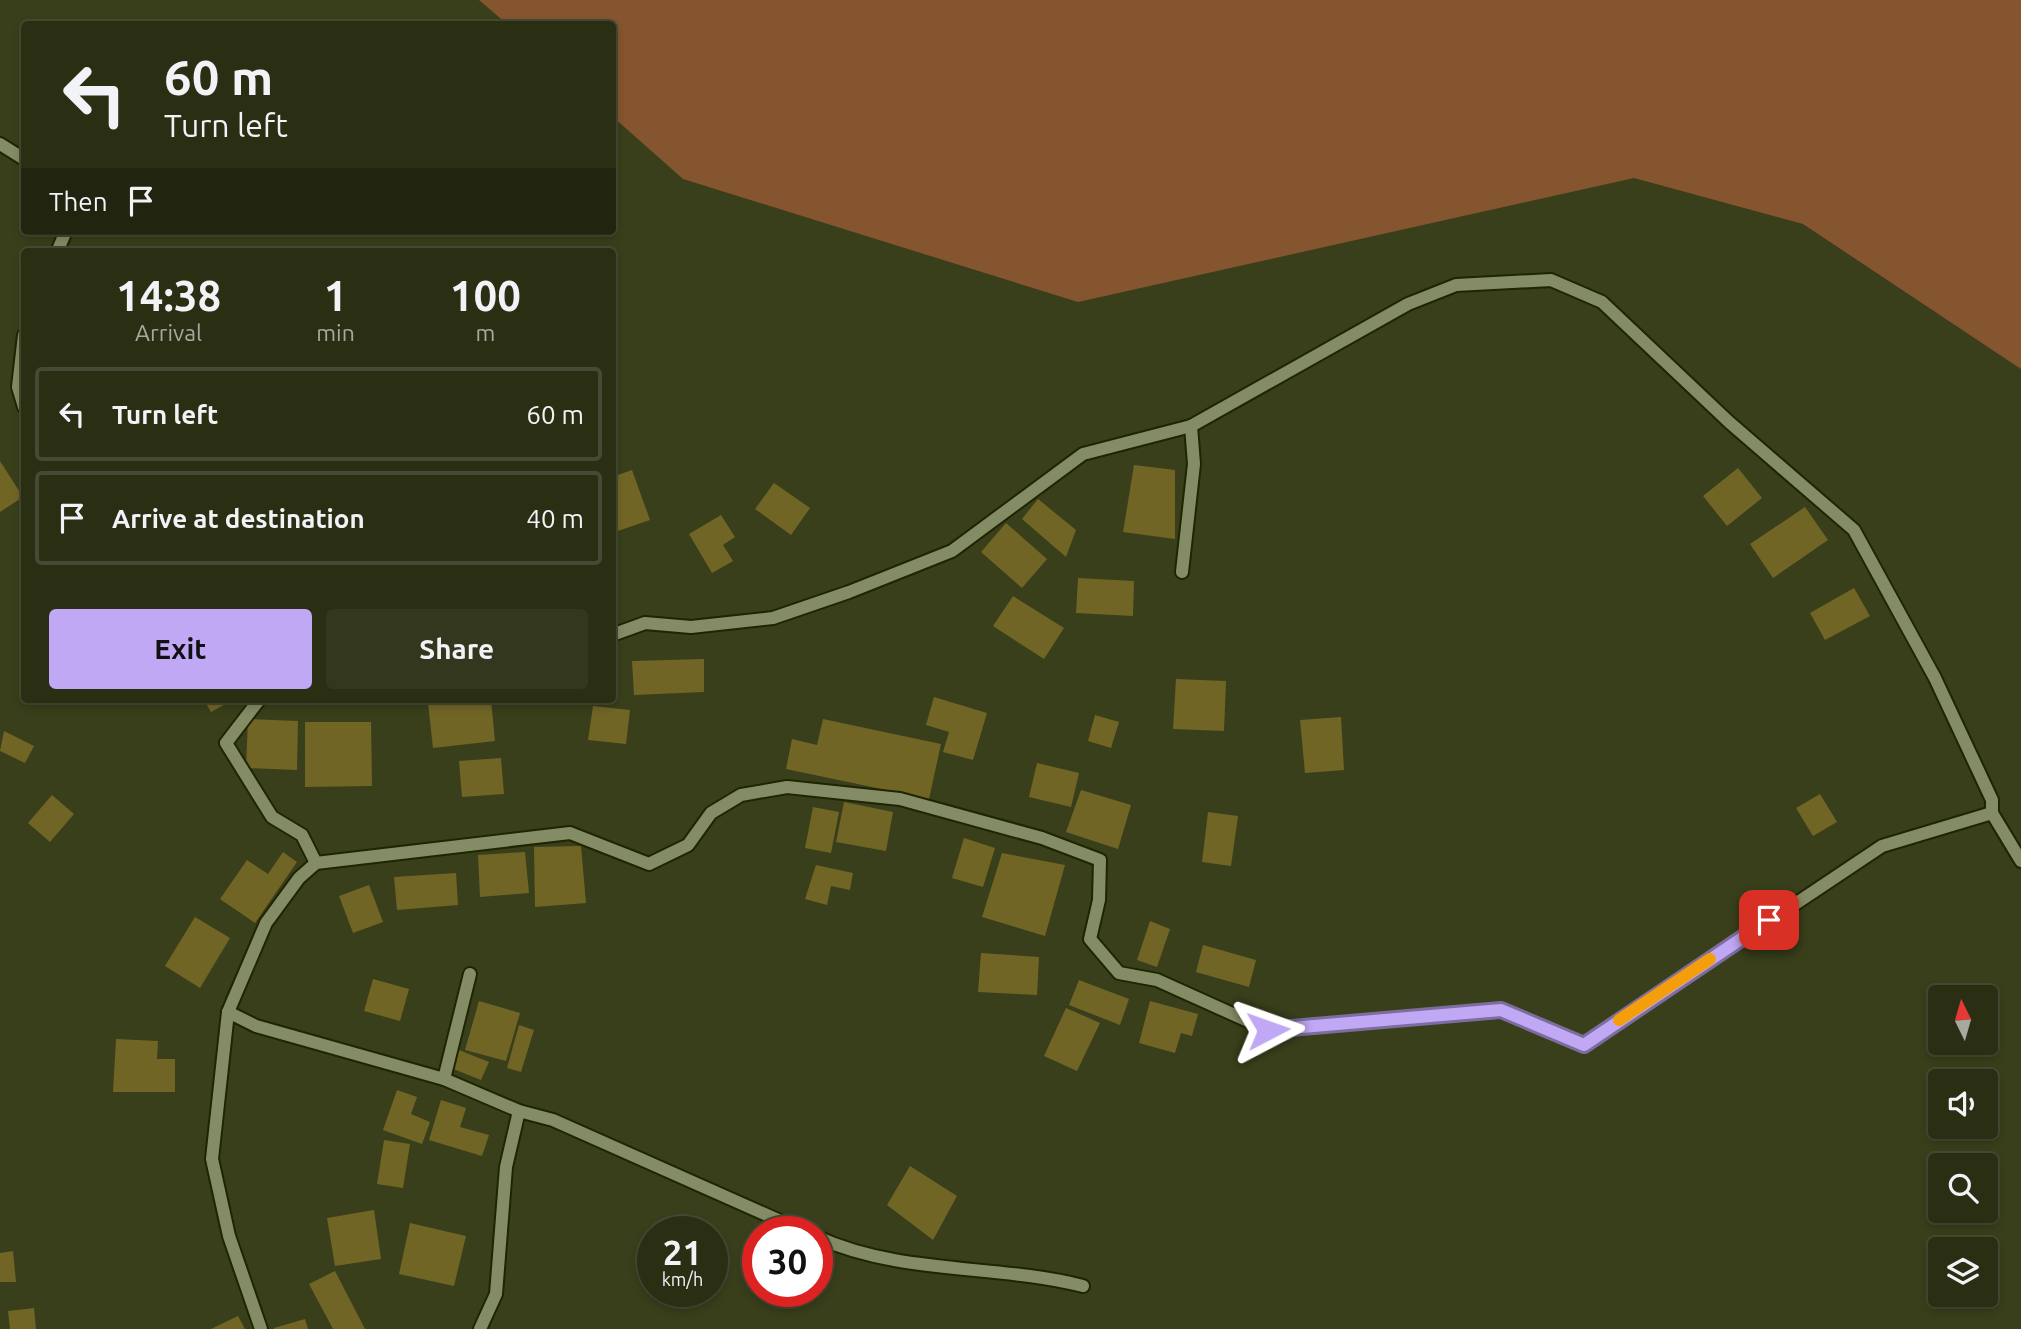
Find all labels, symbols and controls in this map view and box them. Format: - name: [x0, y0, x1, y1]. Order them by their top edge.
- icon: left: [49, 49, 140, 140]
- text: 60 m: [164, 49, 273, 104]
- text: Turn left: [164, 107, 288, 143]
- icon: arrive: [122, 182, 160, 220]
- text: Then: [49, 187, 108, 216]
- text: 14:38: [116, 272, 221, 319]
- text: 1: [324, 272, 347, 319]
- text: 100: [450, 272, 521, 319]
- text: Arrival: [135, 320, 202, 345]
- text: min: [316, 320, 355, 345]
- text: m: [475, 320, 495, 345]
- icon: left: [53, 395, 91, 433]
- text: Turn left: [112, 400, 218, 429]
- text: 60 m: [526, 400, 584, 429]
- icon: arrive: [53, 499, 91, 537]
- text: Arrive at destination: [112, 504, 365, 533]
- text: 40 m: [526, 504, 584, 533]
- button: Exit: [49, 609, 312, 689]
- button: Share: [326, 609, 588, 689]
- pin: [1739, 890, 1799, 950]
- icon: arrive: [1750, 901, 1788, 939]
- north arrow: [1928, 985, 1998, 1055]
- map controls: [1928, 985, 1998, 1307]
- position arrow: [1231, 993, 1305, 1067]
- button: sound: [1928, 1069, 1998, 1139]
- button: search: [1928, 1153, 1998, 1223]
- speed limit sign: 30: [742, 1216, 833, 1307]
- text: 21: [663, 1232, 702, 1272]
- button: layers: [1928, 1237, 1998, 1307]
- text: km/h: [662, 1269, 703, 1289]

